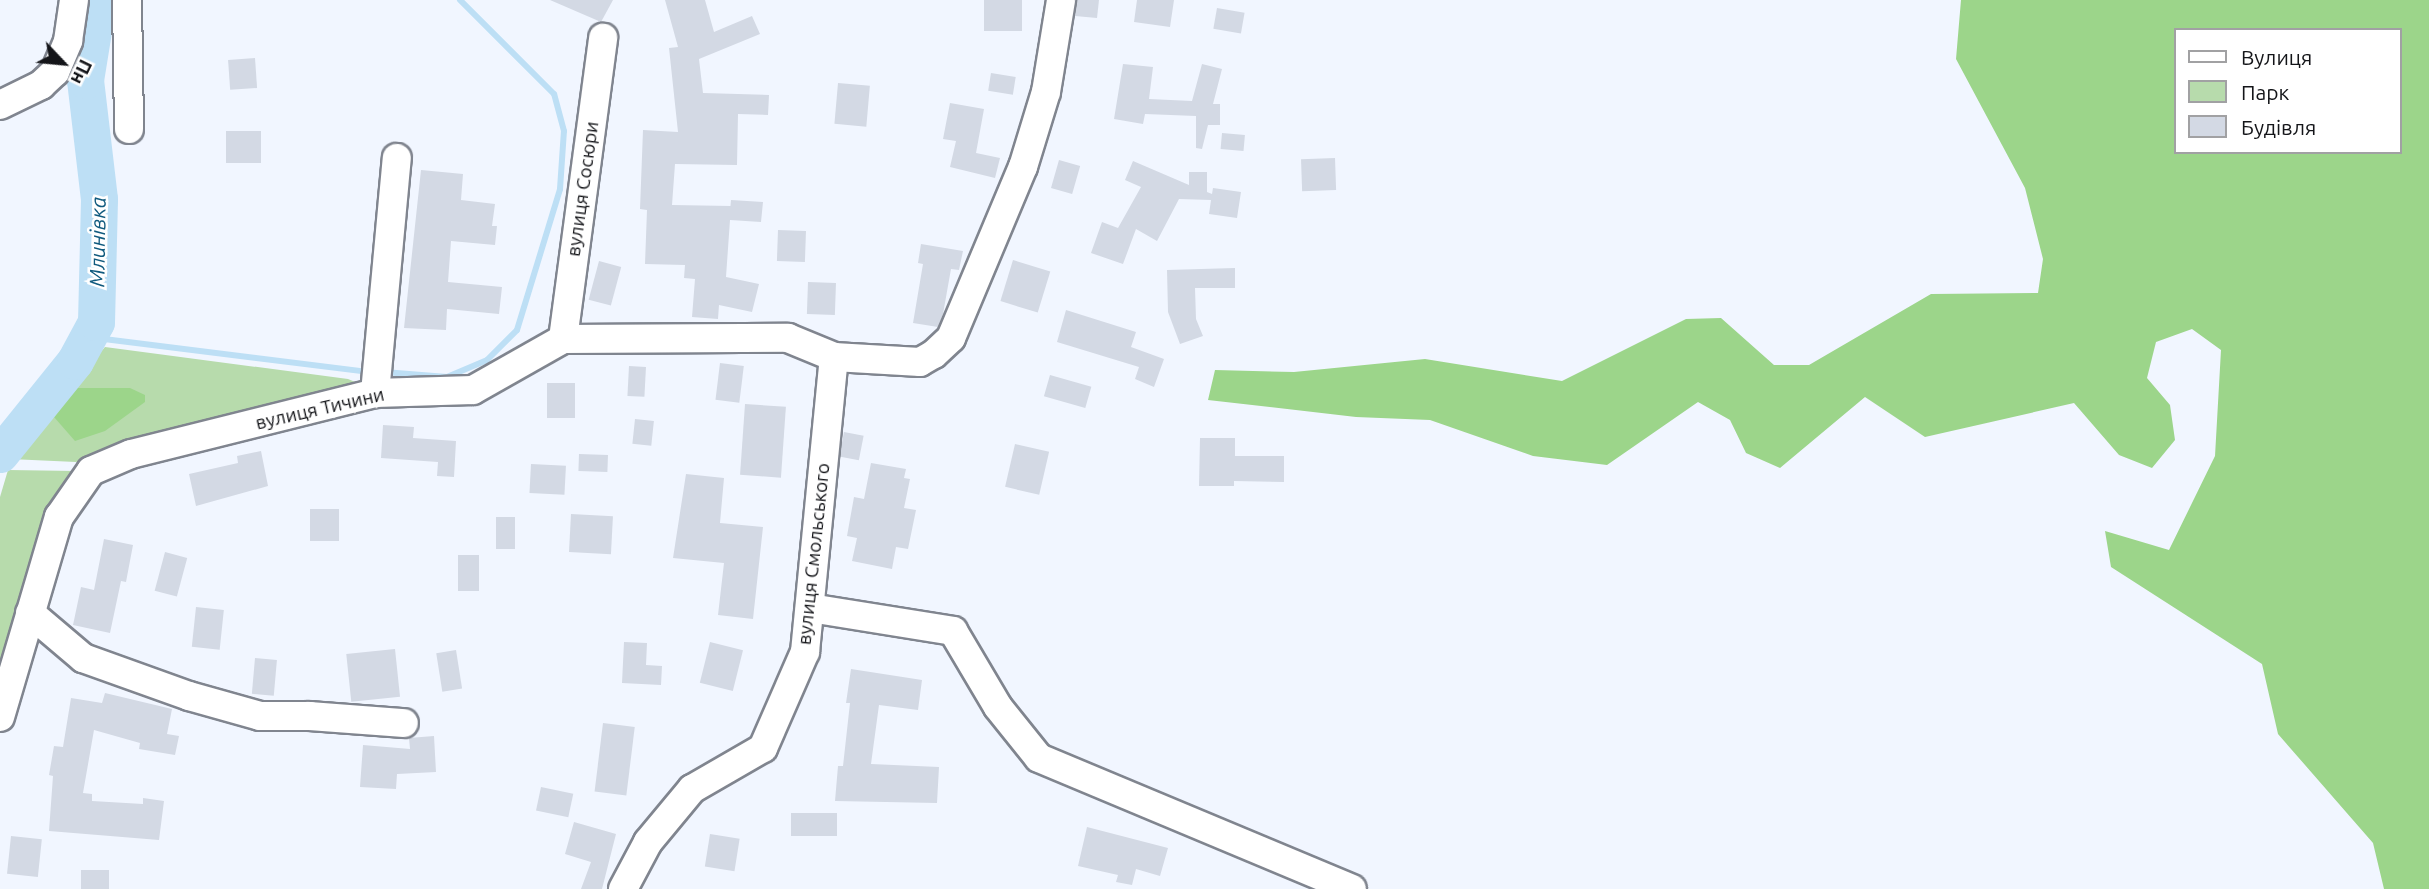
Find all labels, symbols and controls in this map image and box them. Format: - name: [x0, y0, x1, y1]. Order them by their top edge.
- north arrow: [28, 28, 98, 98]
- legend: [2174, 28, 2401, 154]
- text: Вулиця: [2241, 45, 2312, 69]
- text: Пн: [67, 56, 97, 88]
- text: Парк: [2241, 80, 2289, 104]
- text: Будівля: [2241, 115, 2316, 139]
- street label: вулиця Сосюри: [562, 120, 604, 258]
- water label: Млинівка: [84, 197, 110, 287]
- street label: вулиця Тичини: [253, 383, 387, 435]
- street label: вулиця Смольського: [793, 462, 835, 646]

